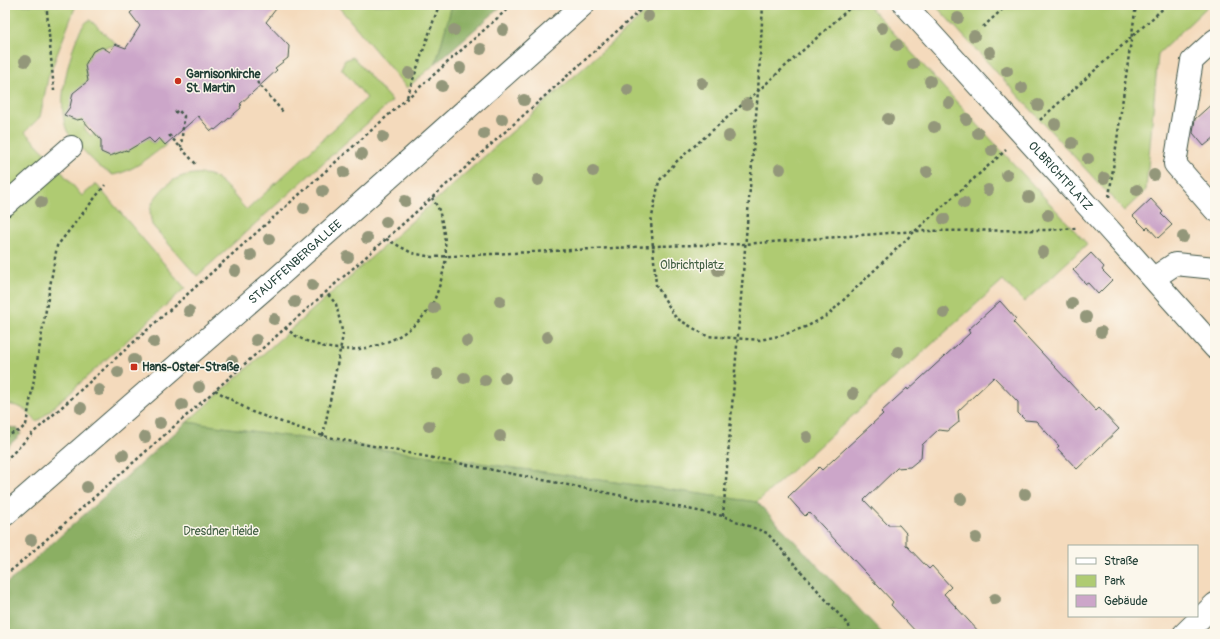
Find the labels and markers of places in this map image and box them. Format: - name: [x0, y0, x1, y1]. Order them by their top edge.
- place label: Garnisonkirche St. Martin: [186, 67, 261, 96]
- marker: Garnisonkirche St. Martin: [173, 76, 183, 86]
- place label: Hans-Oster-Straße: [142, 360, 240, 375]
- marker: Hans-Oster-Straße: [129, 362, 139, 372]

